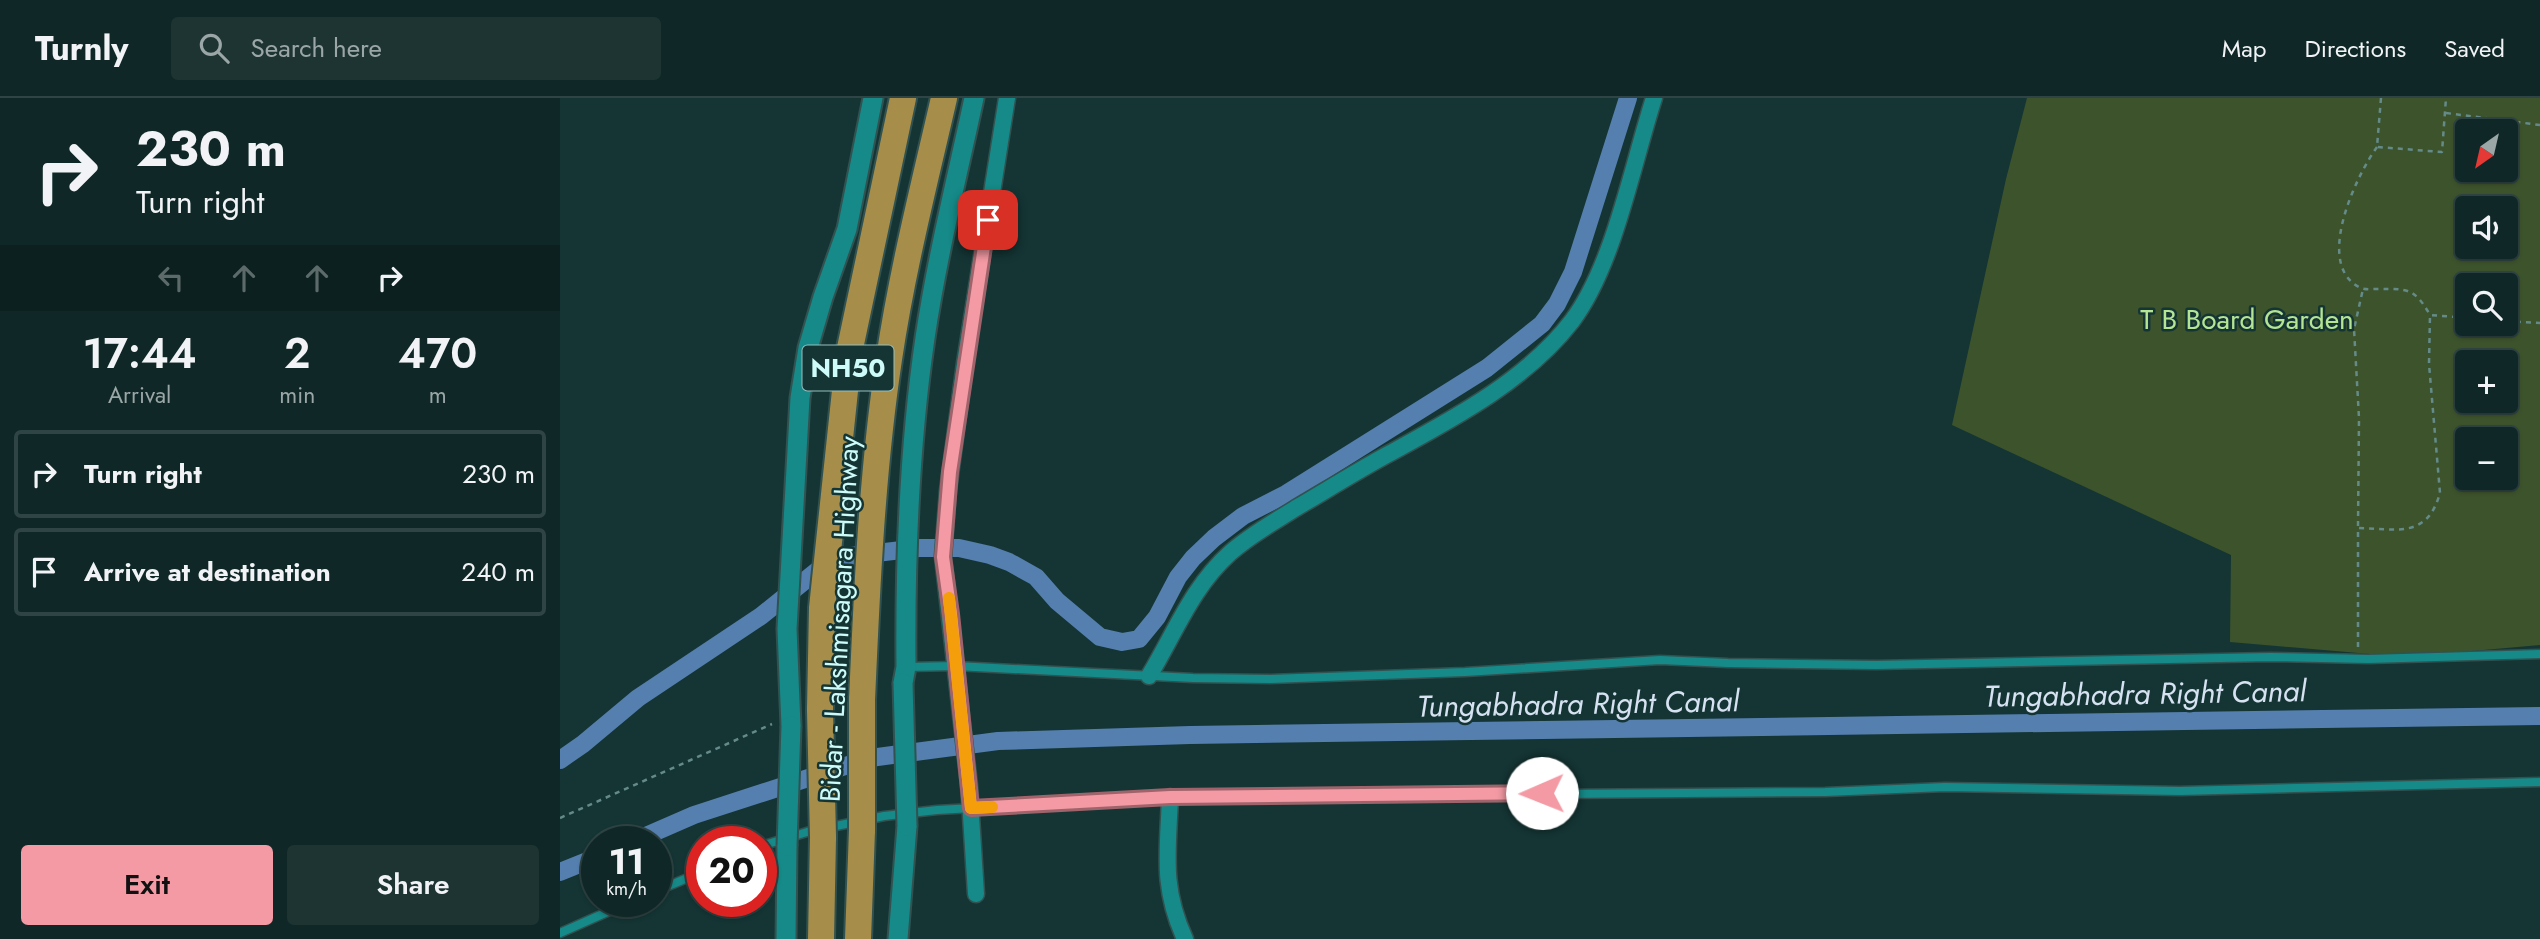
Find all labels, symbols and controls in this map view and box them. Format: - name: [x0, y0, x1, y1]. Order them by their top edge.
- search box: [171, 17, 661, 80]
- text: Turnly: [35, 25, 129, 72]
- icon: search: [195, 29, 233, 67]
- text: Search here: [251, 29, 382, 67]
- text: Map: [2222, 31, 2267, 66]
- text: Directions: [2305, 31, 2406, 66]
- text: Saved: [2444, 31, 2505, 66]
- text: 230 m: [136, 114, 286, 184]
- north arrow: [2455, 119, 2518, 182]
- map controls: [2455, 119, 2518, 490]
- icon: right: [21, 126, 112, 217]
- text: Turn right: [136, 179, 265, 225]
- pin: [958, 190, 1018, 250]
- button: sound: [2455, 196, 2518, 259]
- icon: arrive: [969, 201, 1007, 239]
- icon: left: [152, 259, 190, 297]
- icon: ahead: [225, 259, 263, 297]
- icon: ahead: [298, 259, 336, 297]
- icon: right: [371, 259, 409, 297]
- button: search: [2455, 273, 2518, 336]
- park label: T B Board Garden: [2140, 299, 2354, 340]
- text: 17:44: [83, 323, 197, 384]
- text: 2: [284, 323, 311, 384]
- text: 470: [398, 323, 477, 384]
- road number: NH50: [803, 345, 894, 390]
- button: +: [2455, 350, 2518, 413]
- text: Arrival: [108, 378, 171, 412]
- text: min: [279, 378, 315, 412]
- text: m: [429, 378, 447, 412]
- button: −: [2455, 427, 2518, 490]
- street label: Bidar - Lakshmisagara Highway: [809, 434, 870, 803]
- icon: right: [25, 455, 63, 493]
- text: Turn right: [84, 455, 202, 493]
- text: 230 m: [462, 455, 535, 493]
- icon: arrive: [25, 553, 63, 591]
- text: Arrive at destination: [84, 553, 331, 591]
- text: 240 m: [461, 553, 535, 591]
- water label: Tungabhadra Right Canal: [1983, 669, 2308, 718]
- water label: Tungabhadra Right Canal: [1416, 679, 1741, 728]
- position arrow: [1505, 756, 1579, 830]
- speed limit sign: 20: [686, 826, 777, 917]
- text: 11: [609, 837, 644, 887]
- button: Exit: [21, 845, 273, 925]
- button: Share: [287, 845, 539, 925]
- text: km/h: [606, 876, 647, 902]

